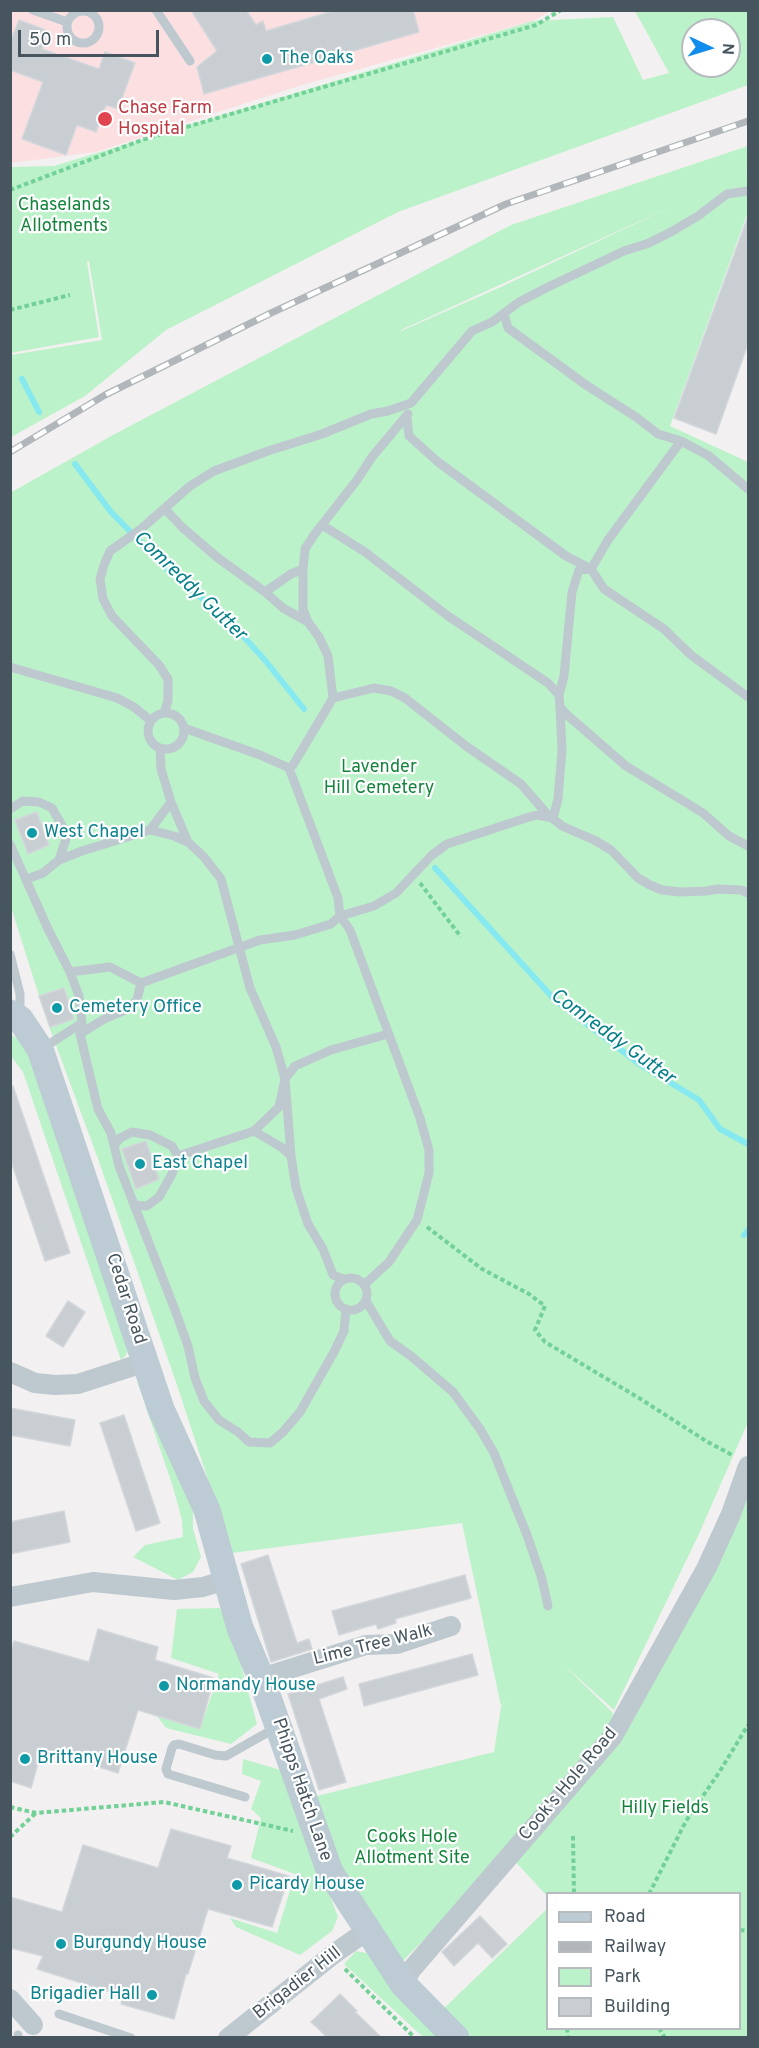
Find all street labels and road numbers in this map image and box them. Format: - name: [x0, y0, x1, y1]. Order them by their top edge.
- street label: Cedar Road: [100, 1251, 150, 1347]
- street label: Lime Tree Walk: [311, 1621, 435, 1671]
- street label: Phipps Hatch Lane: [266, 1716, 336, 1864]
- street label: Cook's Hole Road: [515, 1724, 623, 1846]
- street label: Brigadier Hill: [250, 1943, 346, 2025]

